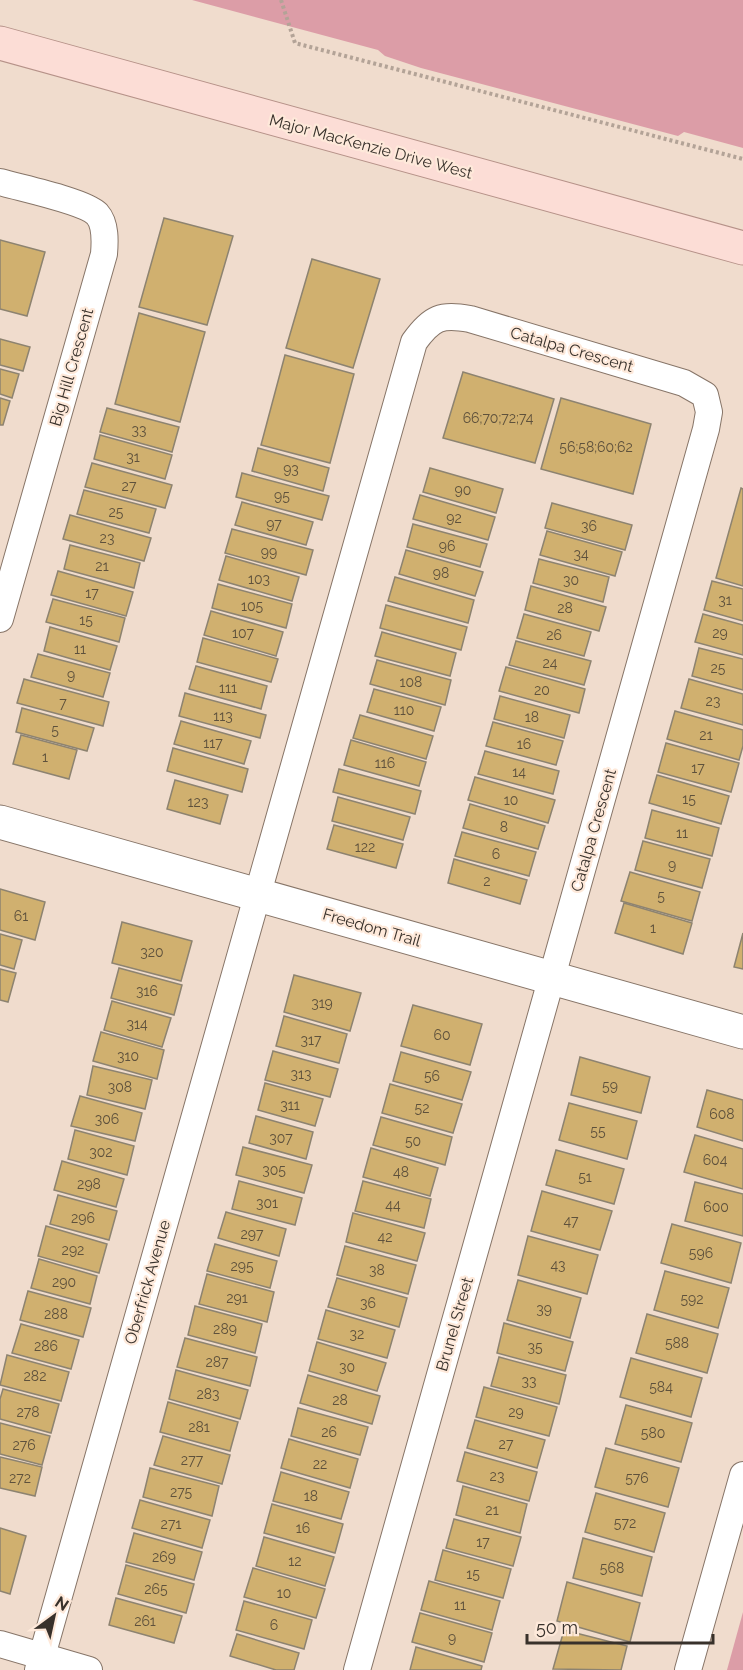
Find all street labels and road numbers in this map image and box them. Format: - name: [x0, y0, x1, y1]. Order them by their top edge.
- street label: Major MacKenzie Drive West: [267, 110, 475, 183]
- street label: Big Hill Crescent: [46, 305, 98, 428]
- street label: Catalpa Crescent: [508, 323, 636, 376]
- street label: Catalpa Crescent: [567, 766, 620, 894]
- street label: Freedom Trail: [321, 904, 424, 951]
- street label: Oberfrick Avenue: [121, 1218, 174, 1346]
- street label: Brunel Street: [432, 1274, 477, 1373]

